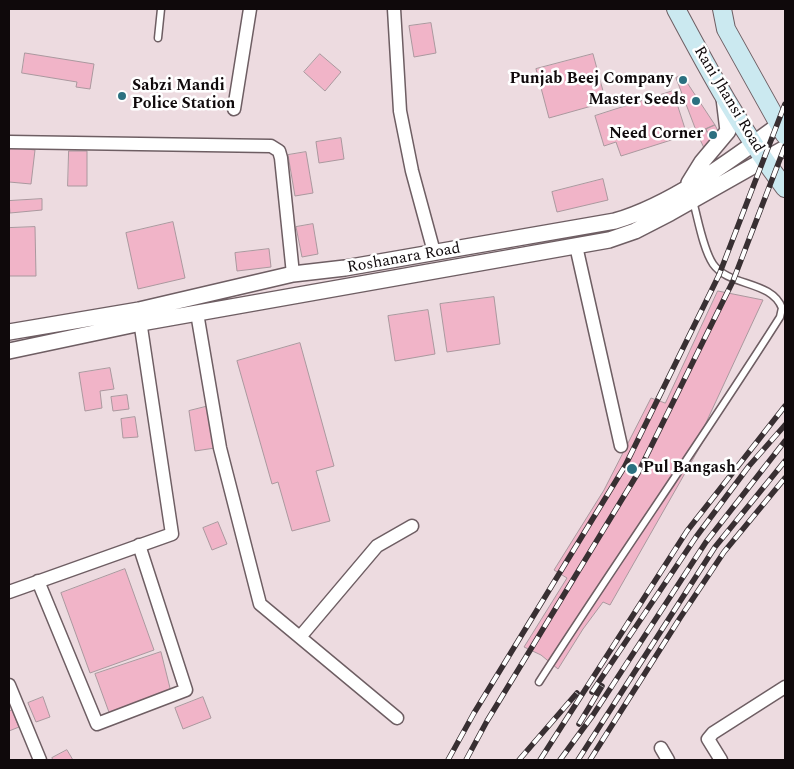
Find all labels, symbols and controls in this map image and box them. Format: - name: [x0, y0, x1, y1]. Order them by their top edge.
- street label: Rani Jhansi Road: [689, 43, 767, 157]
- place label: Punjab Beej Company: [509, 70, 673, 90]
- marker: Punjab Beej Company: [677, 74, 689, 86]
- place label: Sabzi Mandi Police Station: [132, 77, 235, 115]
- marker: Sabzi Mandi Police Station: [116, 90, 128, 102]
- place label: Master Seeds: [588, 91, 686, 111]
- marker: Master Seeds: [690, 95, 702, 107]
- place label: Need Corner: [609, 125, 703, 145]
- marker: Need Corner: [707, 129, 719, 141]
- street label: Roshanara Road: [346, 240, 462, 278]
- place label: Pul Bangash: [643, 459, 736, 479]
- marker: Pul Bangash: [625, 462, 639, 476]

